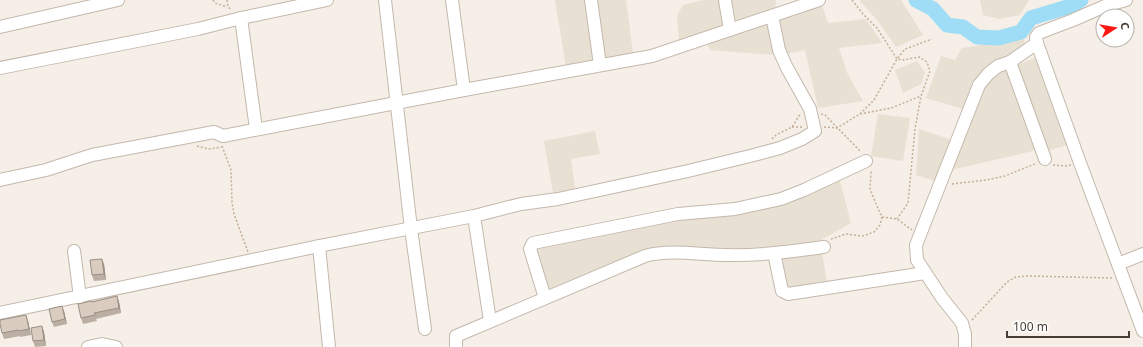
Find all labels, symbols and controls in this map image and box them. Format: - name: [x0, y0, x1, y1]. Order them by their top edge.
- north arrow: [1095, 8, 1135, 48]
- text: С: [1117, 21, 1133, 31]
- scale bar: [1007, 313, 1129, 339]
- text: 100 m: [1013, 318, 1048, 335]

